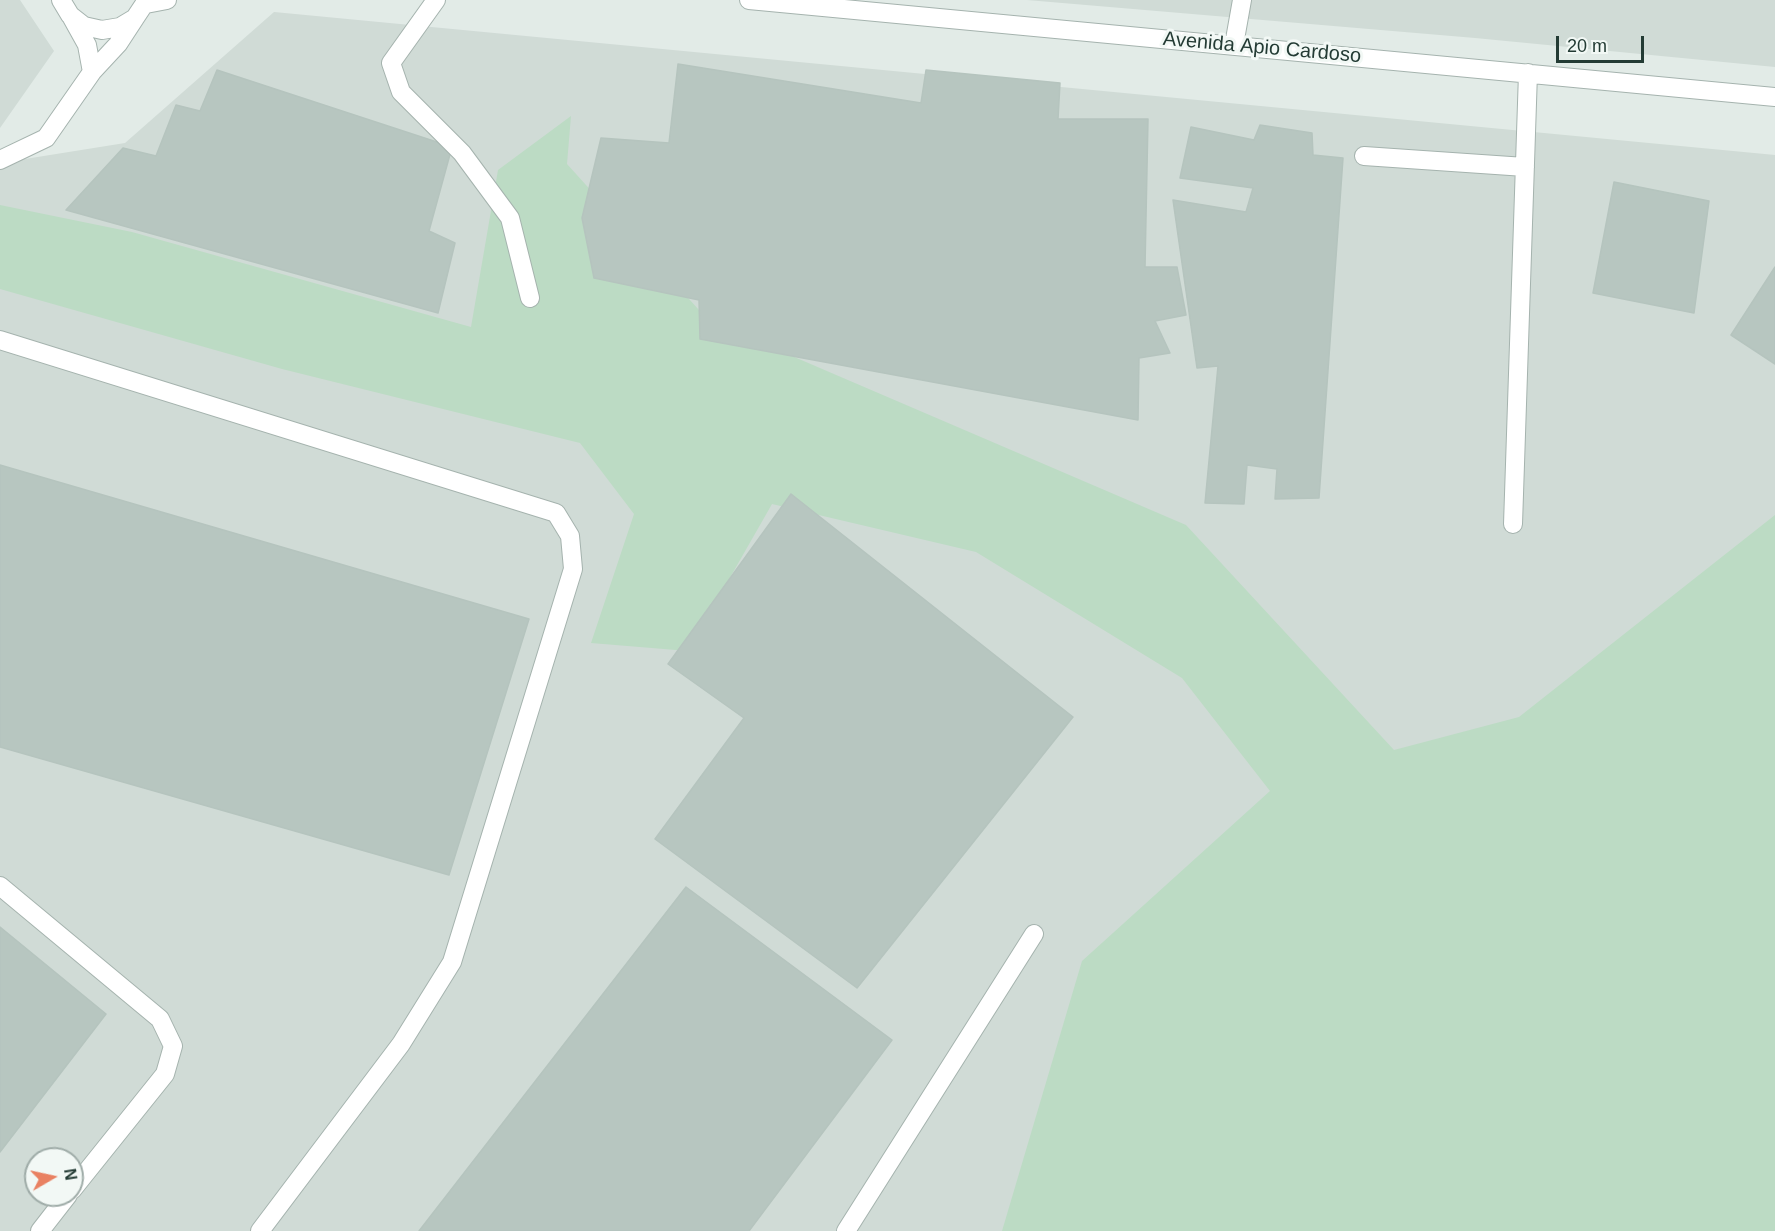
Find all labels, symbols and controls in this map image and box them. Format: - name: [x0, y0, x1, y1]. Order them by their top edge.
- scale bar: [1559, 24, 1648, 62]
- street label: Avenida Apio Cardoso: [1162, 27, 1362, 69]
- text: 20 m: [1567, 36, 1607, 56]
- north arrow: [24, 1147, 84, 1207]
- text: N: [61, 1167, 80, 1181]

